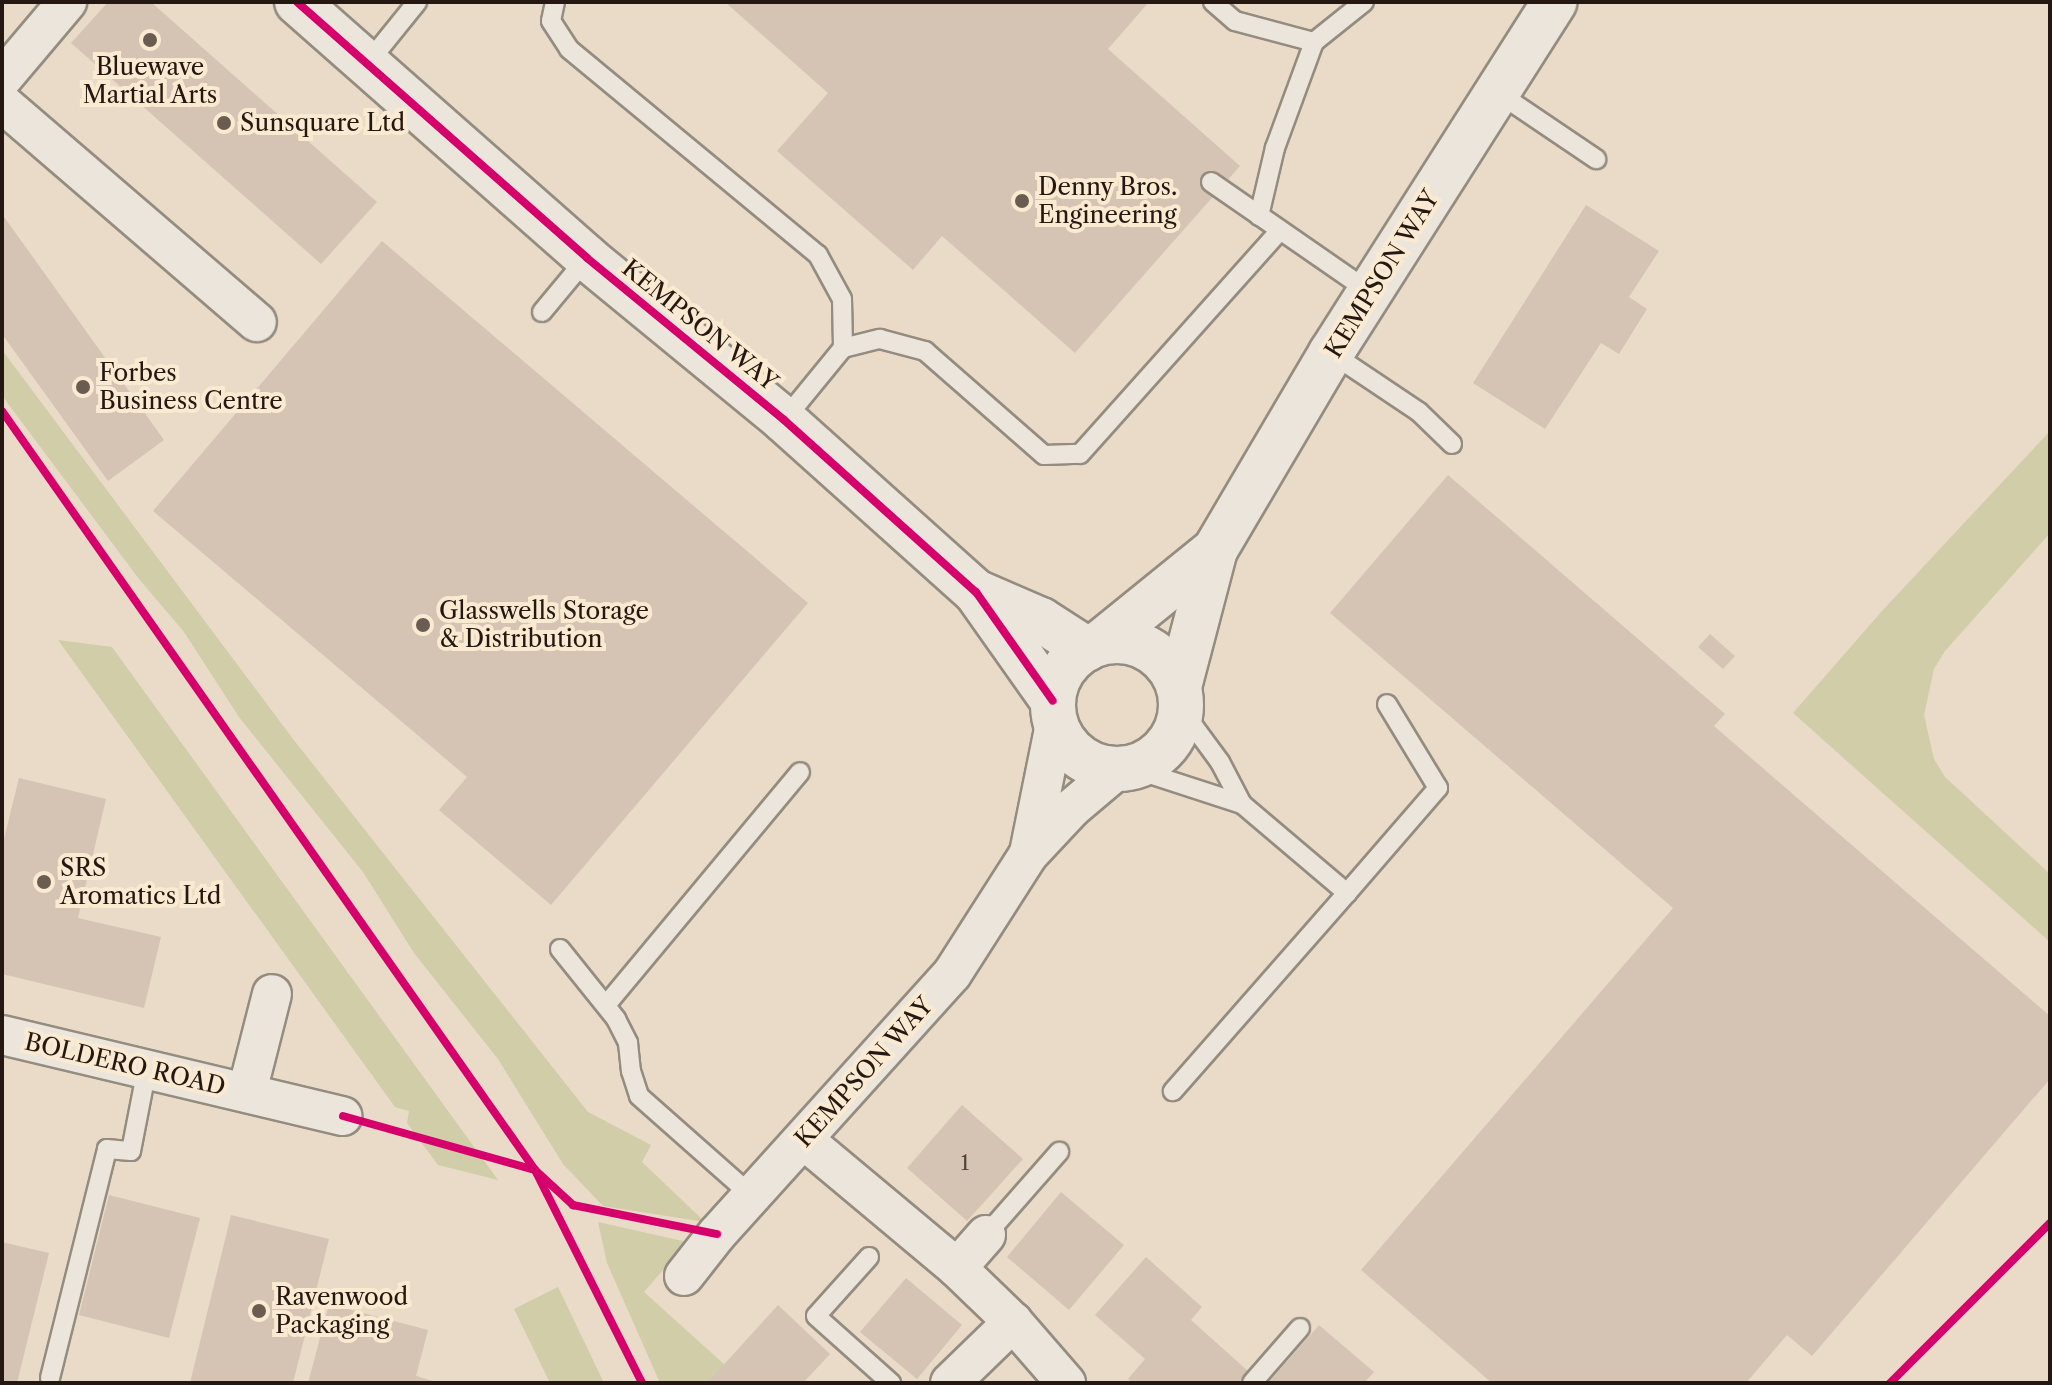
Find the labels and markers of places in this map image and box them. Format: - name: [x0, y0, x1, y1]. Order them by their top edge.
- marker: Bluewave Martial Arts: [141, 31, 159, 49]
- place label: Bluewave Martial Arts: [82, 53, 218, 109]
- place label: Sunsquare Ltd: [240, 109, 405, 137]
- marker: Sunsquare Ltd: [215, 114, 233, 132]
- place label: Denny Bros. Engineering: [1038, 173, 1178, 229]
- marker: Denny Bros. Engineering: [1013, 192, 1031, 210]
- place label: Forbes Business Centre: [99, 359, 283, 415]
- marker: Forbes Business Centre: [74, 378, 92, 396]
- place label: Glasswells Storage & Distribution: [439, 597, 649, 653]
- marker: Glasswells Storage & Distribution: [414, 616, 432, 634]
- place label: SRS Aromatics Ltd: [60, 854, 221, 910]
- marker: SRS Aromatics Ltd: [35, 873, 53, 891]
- place label: Ravenwood Packaging: [275, 1283, 408, 1339]
- marker: Ravenwood Packaging: [250, 1302, 268, 1320]

